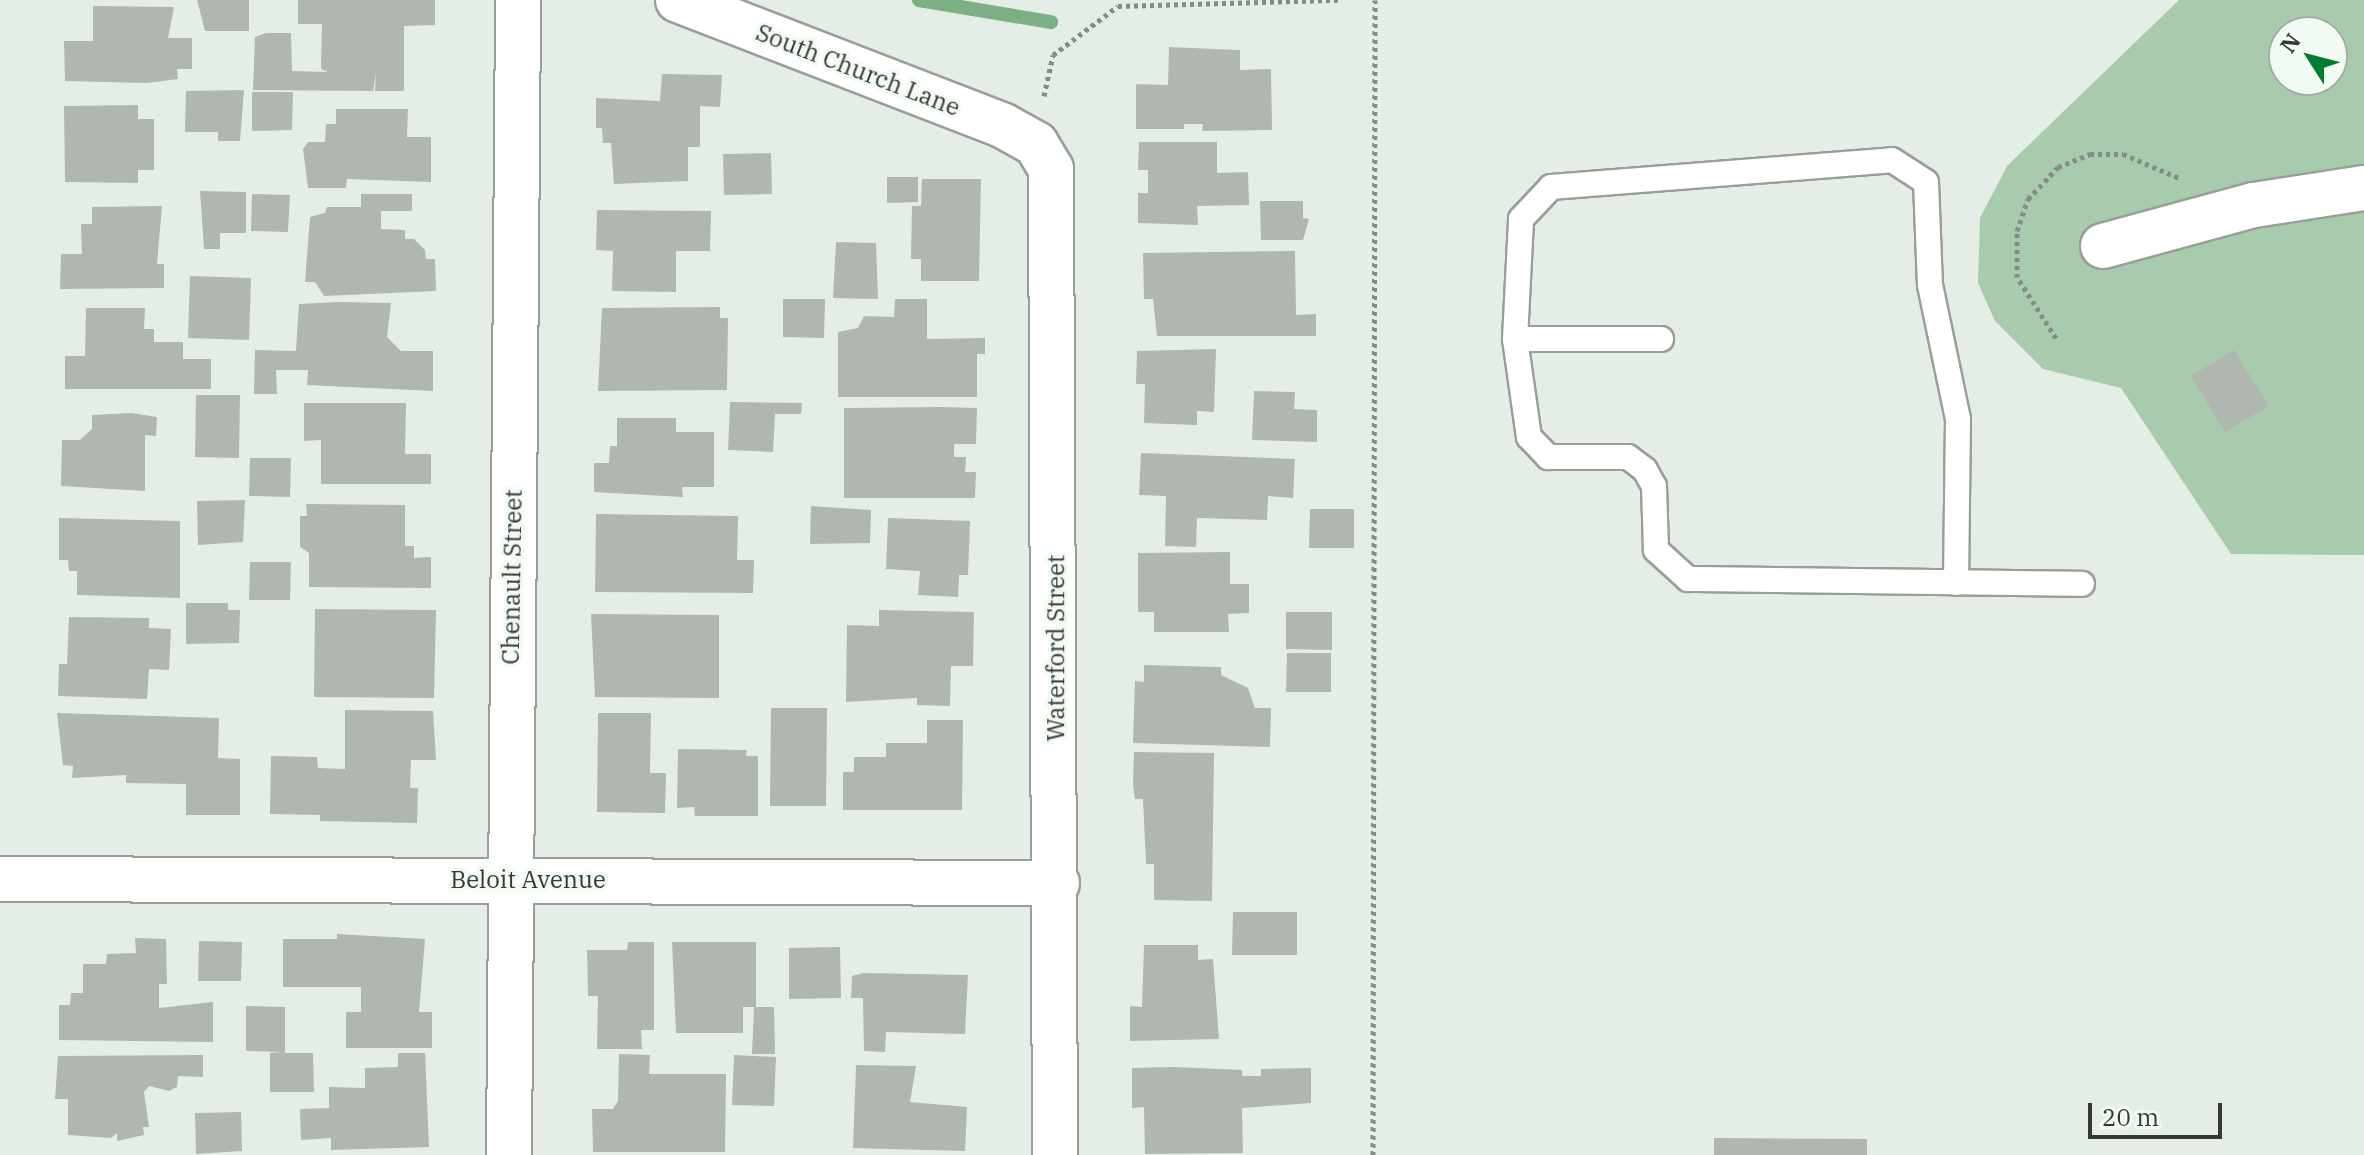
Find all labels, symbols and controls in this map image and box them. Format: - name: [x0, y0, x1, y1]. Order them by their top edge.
- north arrow: [2268, 16, 2348, 96]
- street label: South Church Lane: [752, 18, 964, 122]
- text: N: [2273, 27, 2307, 58]
- street label: Chenault Street: [496, 489, 528, 665]
- street label: Waterford Street: [1042, 555, 1070, 741]
- street label: Beloit Avenue: [450, 866, 606, 894]
- scale bar: [2092, 1087, 2226, 1137]
- text: 20 m: [2102, 1101, 2159, 1133]

